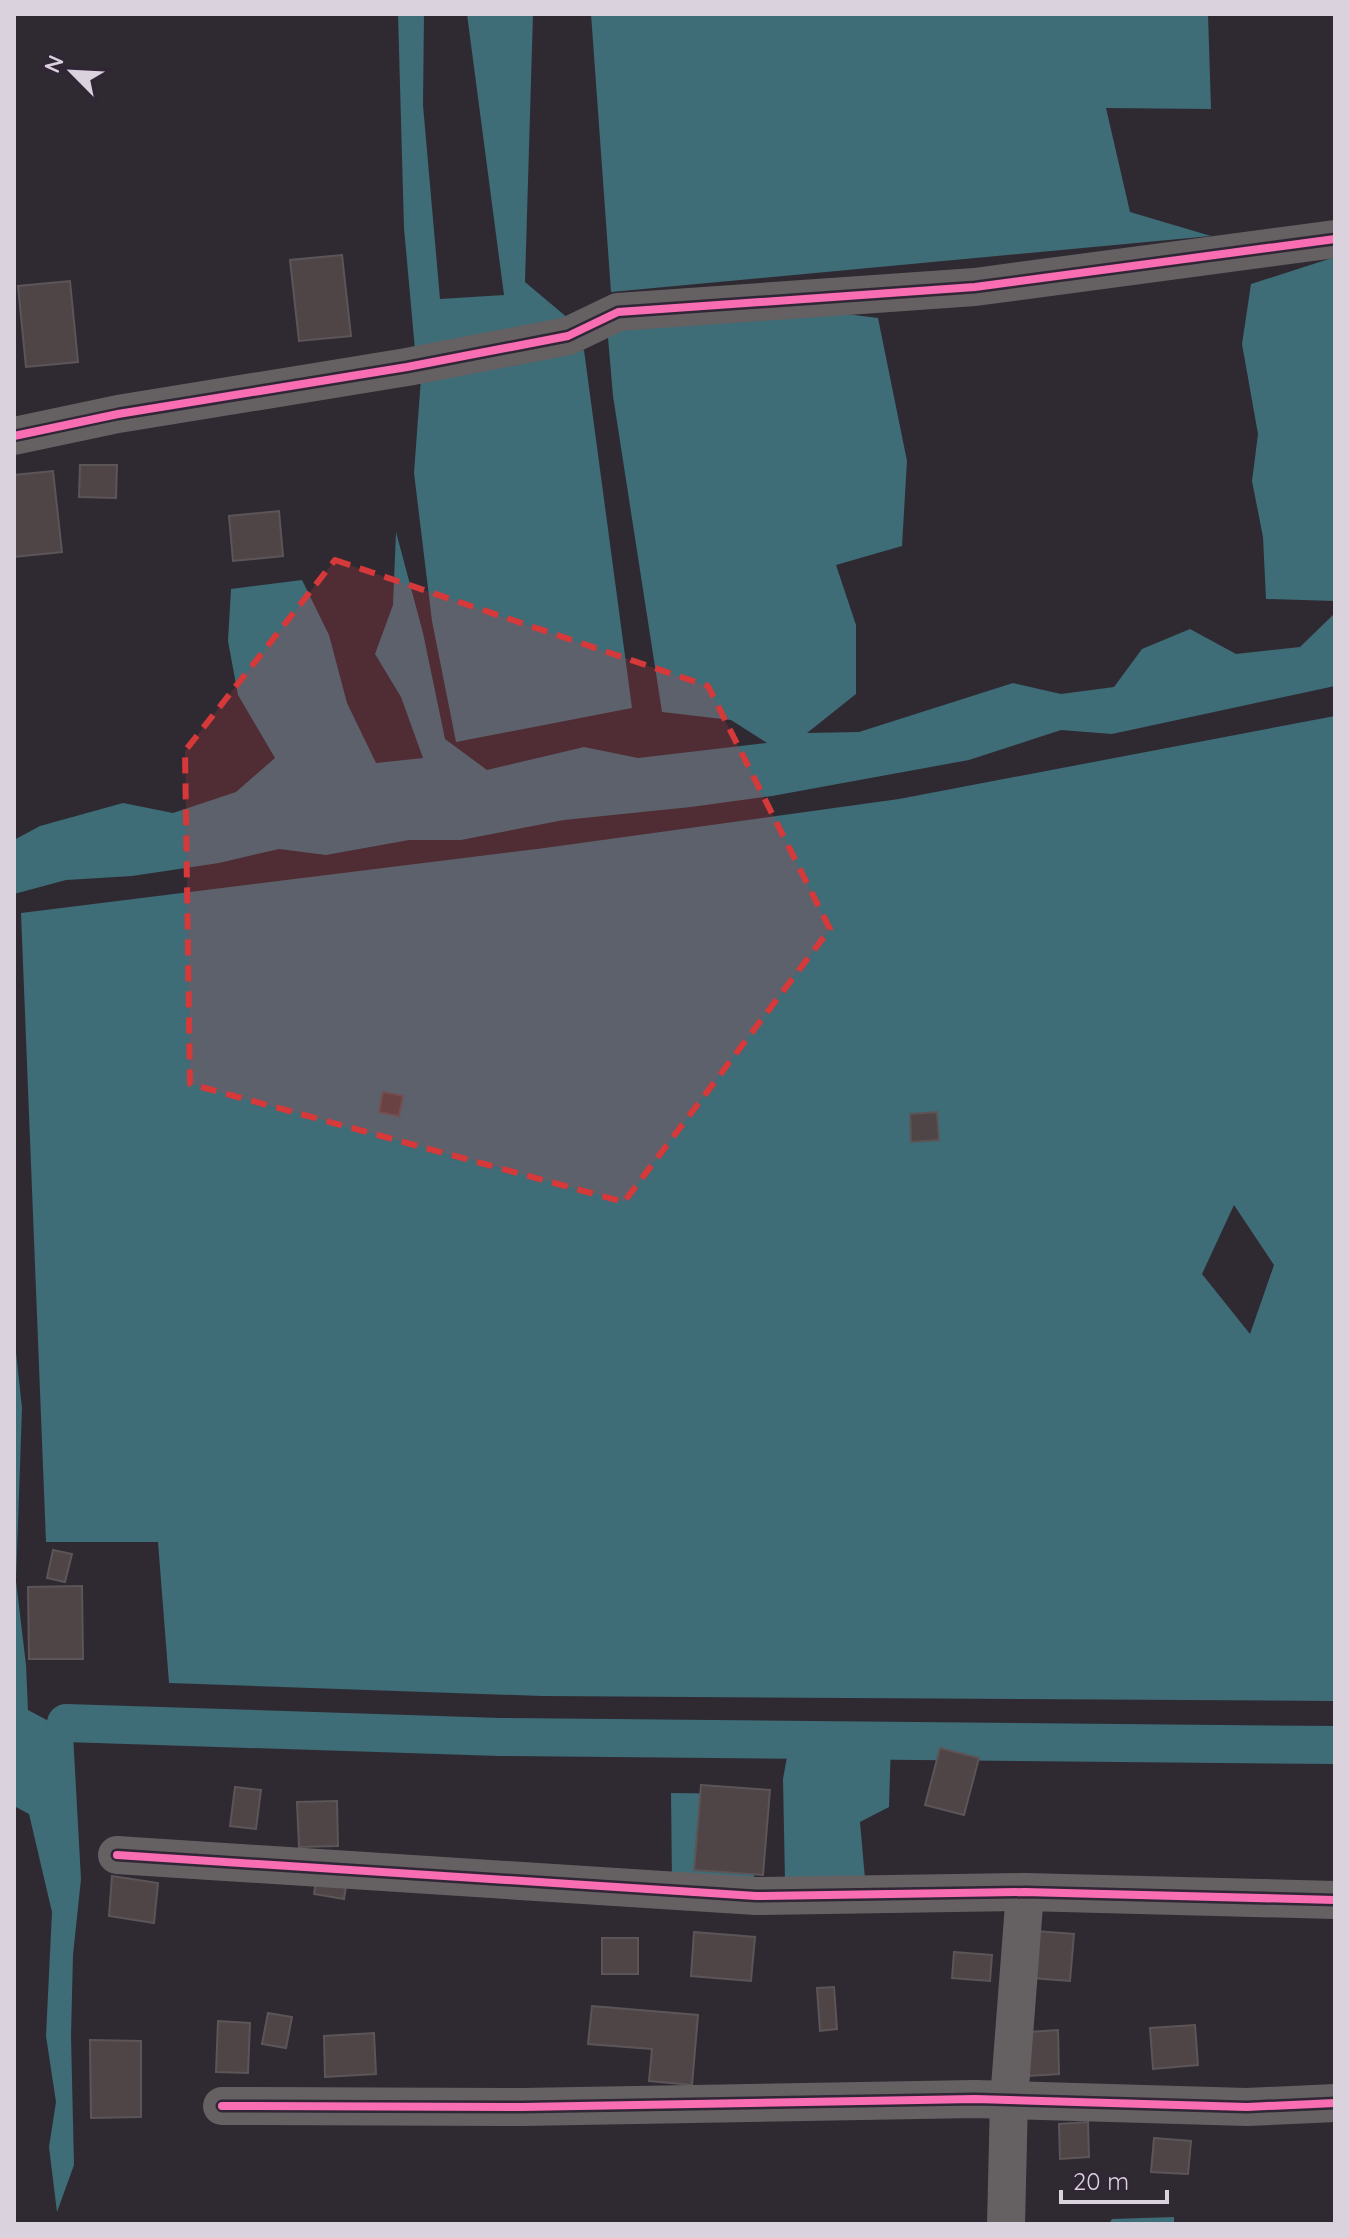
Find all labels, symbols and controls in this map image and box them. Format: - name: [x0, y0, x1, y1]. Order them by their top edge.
- north arrow: [32, 32, 112, 112]
- text: N: [38, 51, 70, 77]
- scale bar: [1061, 2154, 1167, 2204]
- text: 20 m: [1073, 2166, 1129, 2196]

